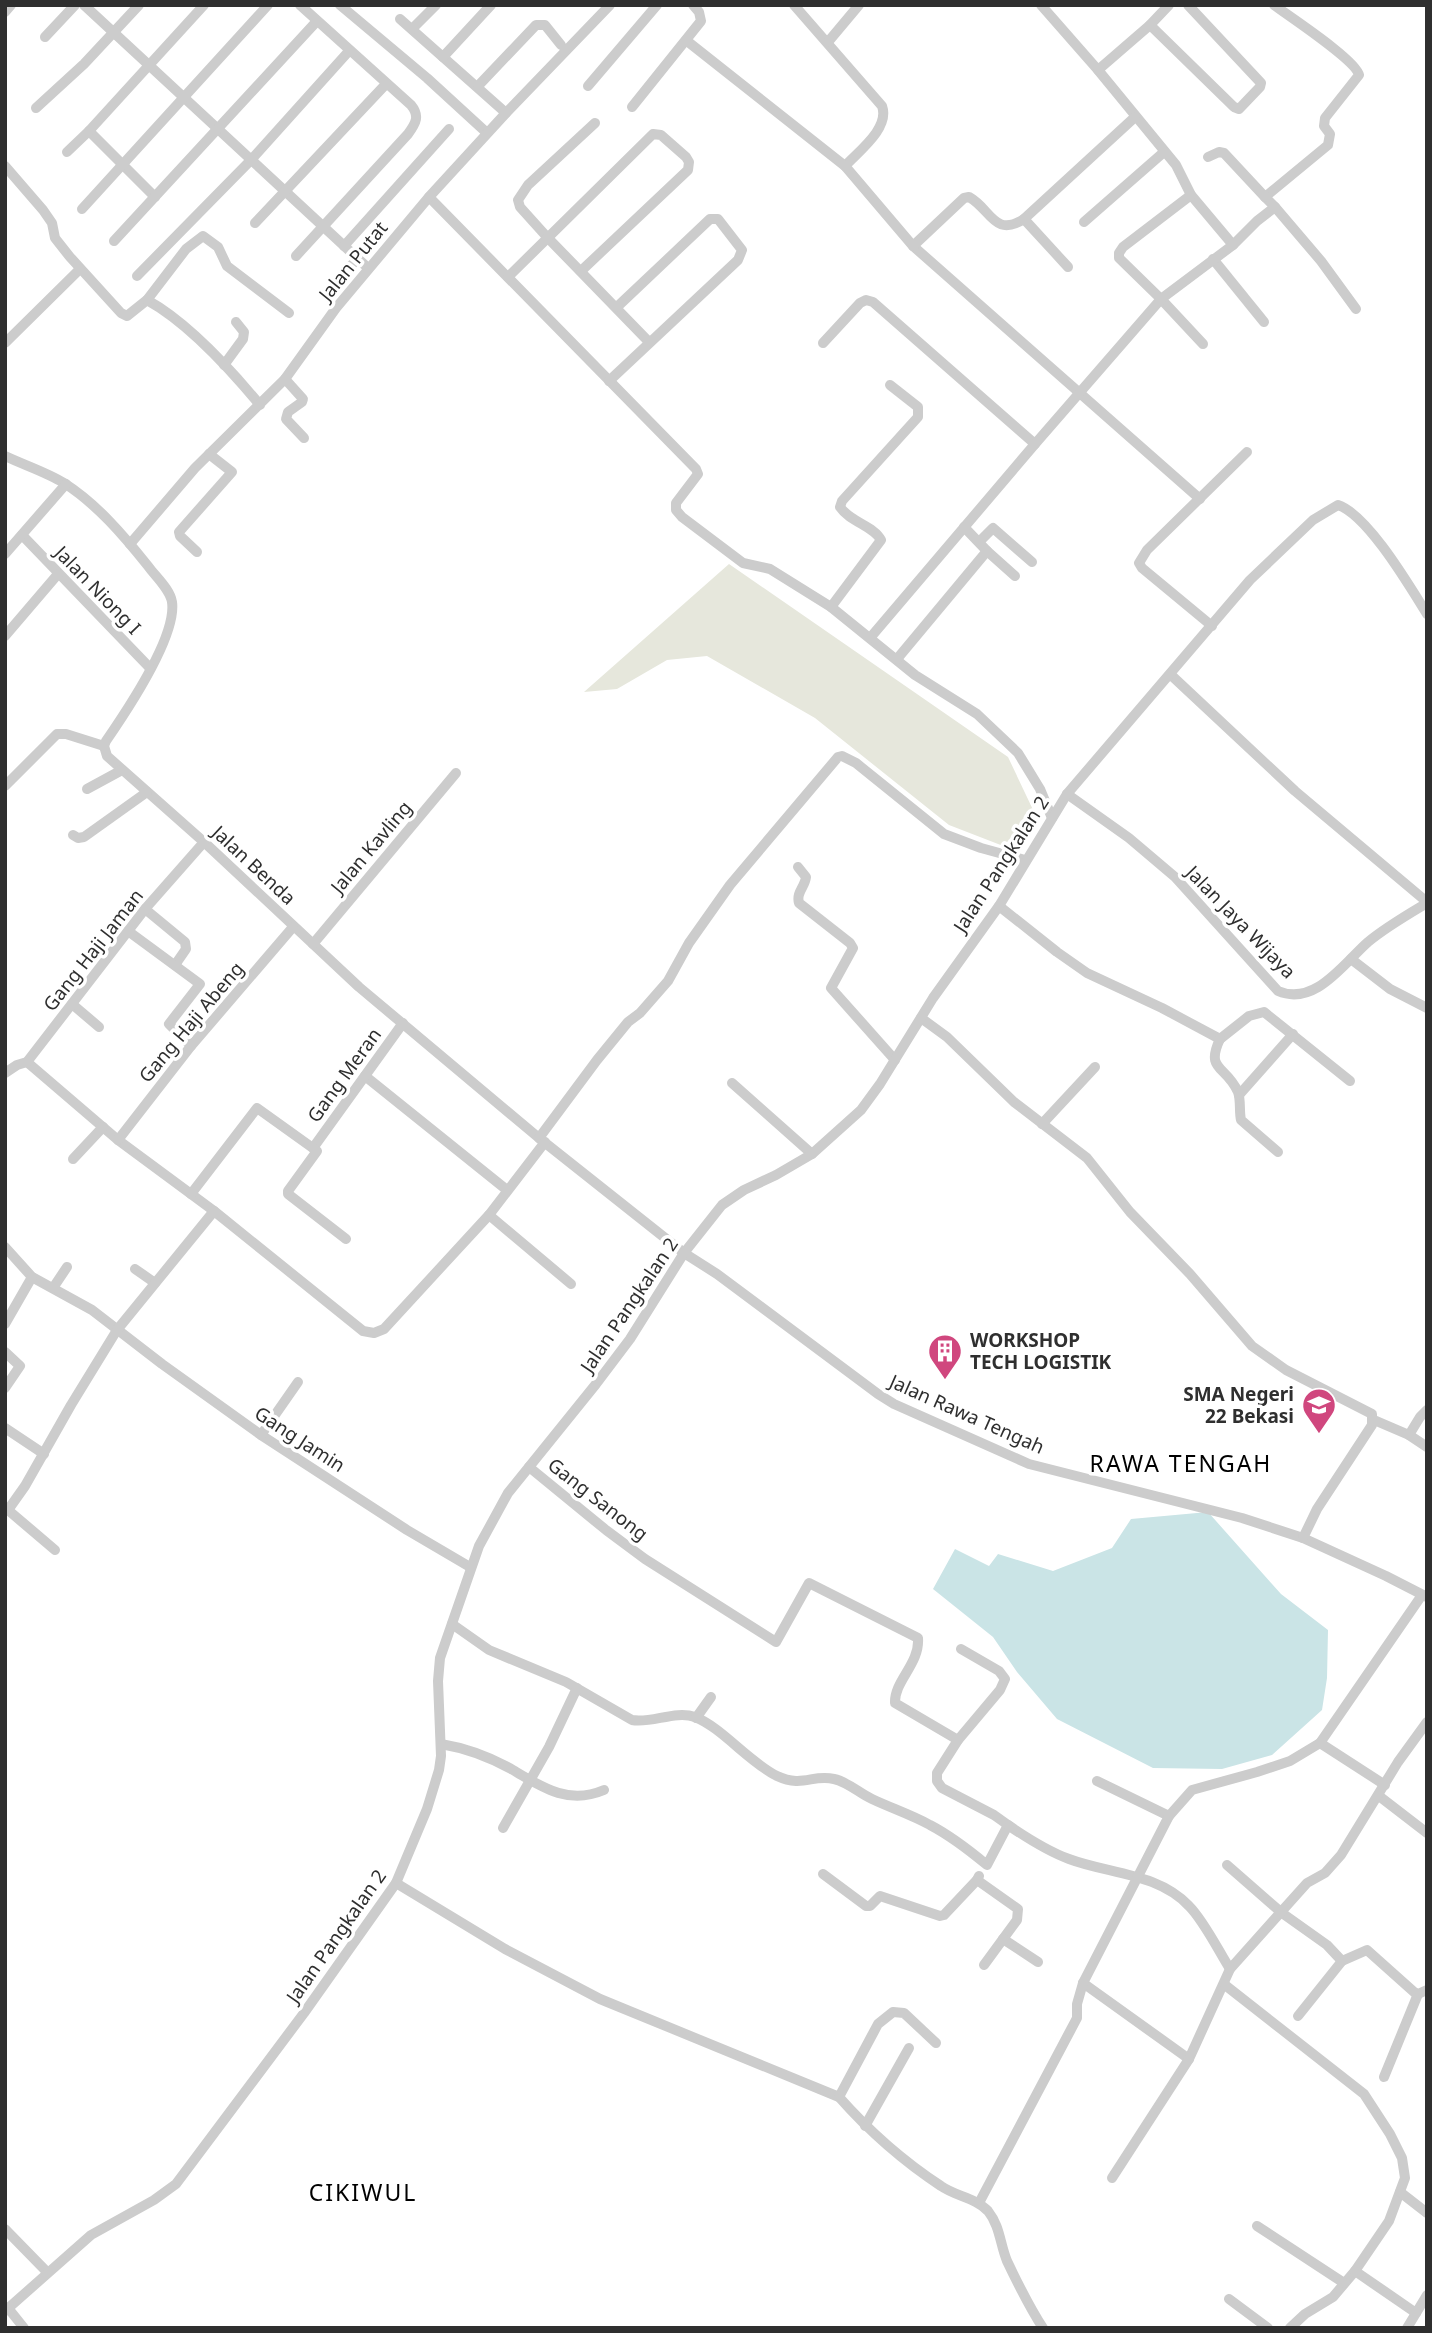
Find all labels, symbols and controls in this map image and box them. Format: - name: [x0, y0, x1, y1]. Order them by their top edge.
- street label: Jalan Putat: [312, 216, 393, 308]
- street label: Jalan Niong I: [48, 539, 147, 640]
- street label: Jalan Pangkalan 2: [946, 791, 1055, 939]
- street label: Jalan Kavling: [323, 795, 417, 900]
- street label: Jalan Benda: [205, 818, 301, 910]
- street label: Jalan Jaya Wijaya: [1179, 858, 1302, 984]
- street label: Gang Haji Jaman: [37, 884, 149, 1016]
- street label: Gang Haji Abeng: [133, 956, 249, 1088]
- street label: Gang Meran: [301, 1023, 387, 1127]
- street label: Jalan Pangkalan 2: [573, 1232, 684, 1379]
- place label: WORKSHOP TECH LOGISTIK: [970, 1327, 1112, 1375]
- building icon: WORKSHOP TECH LOGISTIK: [926, 1332, 964, 1381]
- street label: Jalan Rawa Tengah: [884, 1367, 1049, 1460]
- place label: SMA Negeri 22 Bekasi: [1183, 1381, 1294, 1429]
- school or university icon: SMA Negeri 22 Bekasi: [1300, 1386, 1338, 1435]
- street label: Gang Jamin: [250, 1400, 350, 1478]
- district label: RAWA TENGAH: [1090, 1447, 1272, 1479]
- street label: Gang Sanong: [542, 1452, 654, 1546]
- street label: Jalan Pangkalan 2: [279, 1864, 392, 2010]
- district label: CIKIWUL: [309, 2176, 417, 2208]

